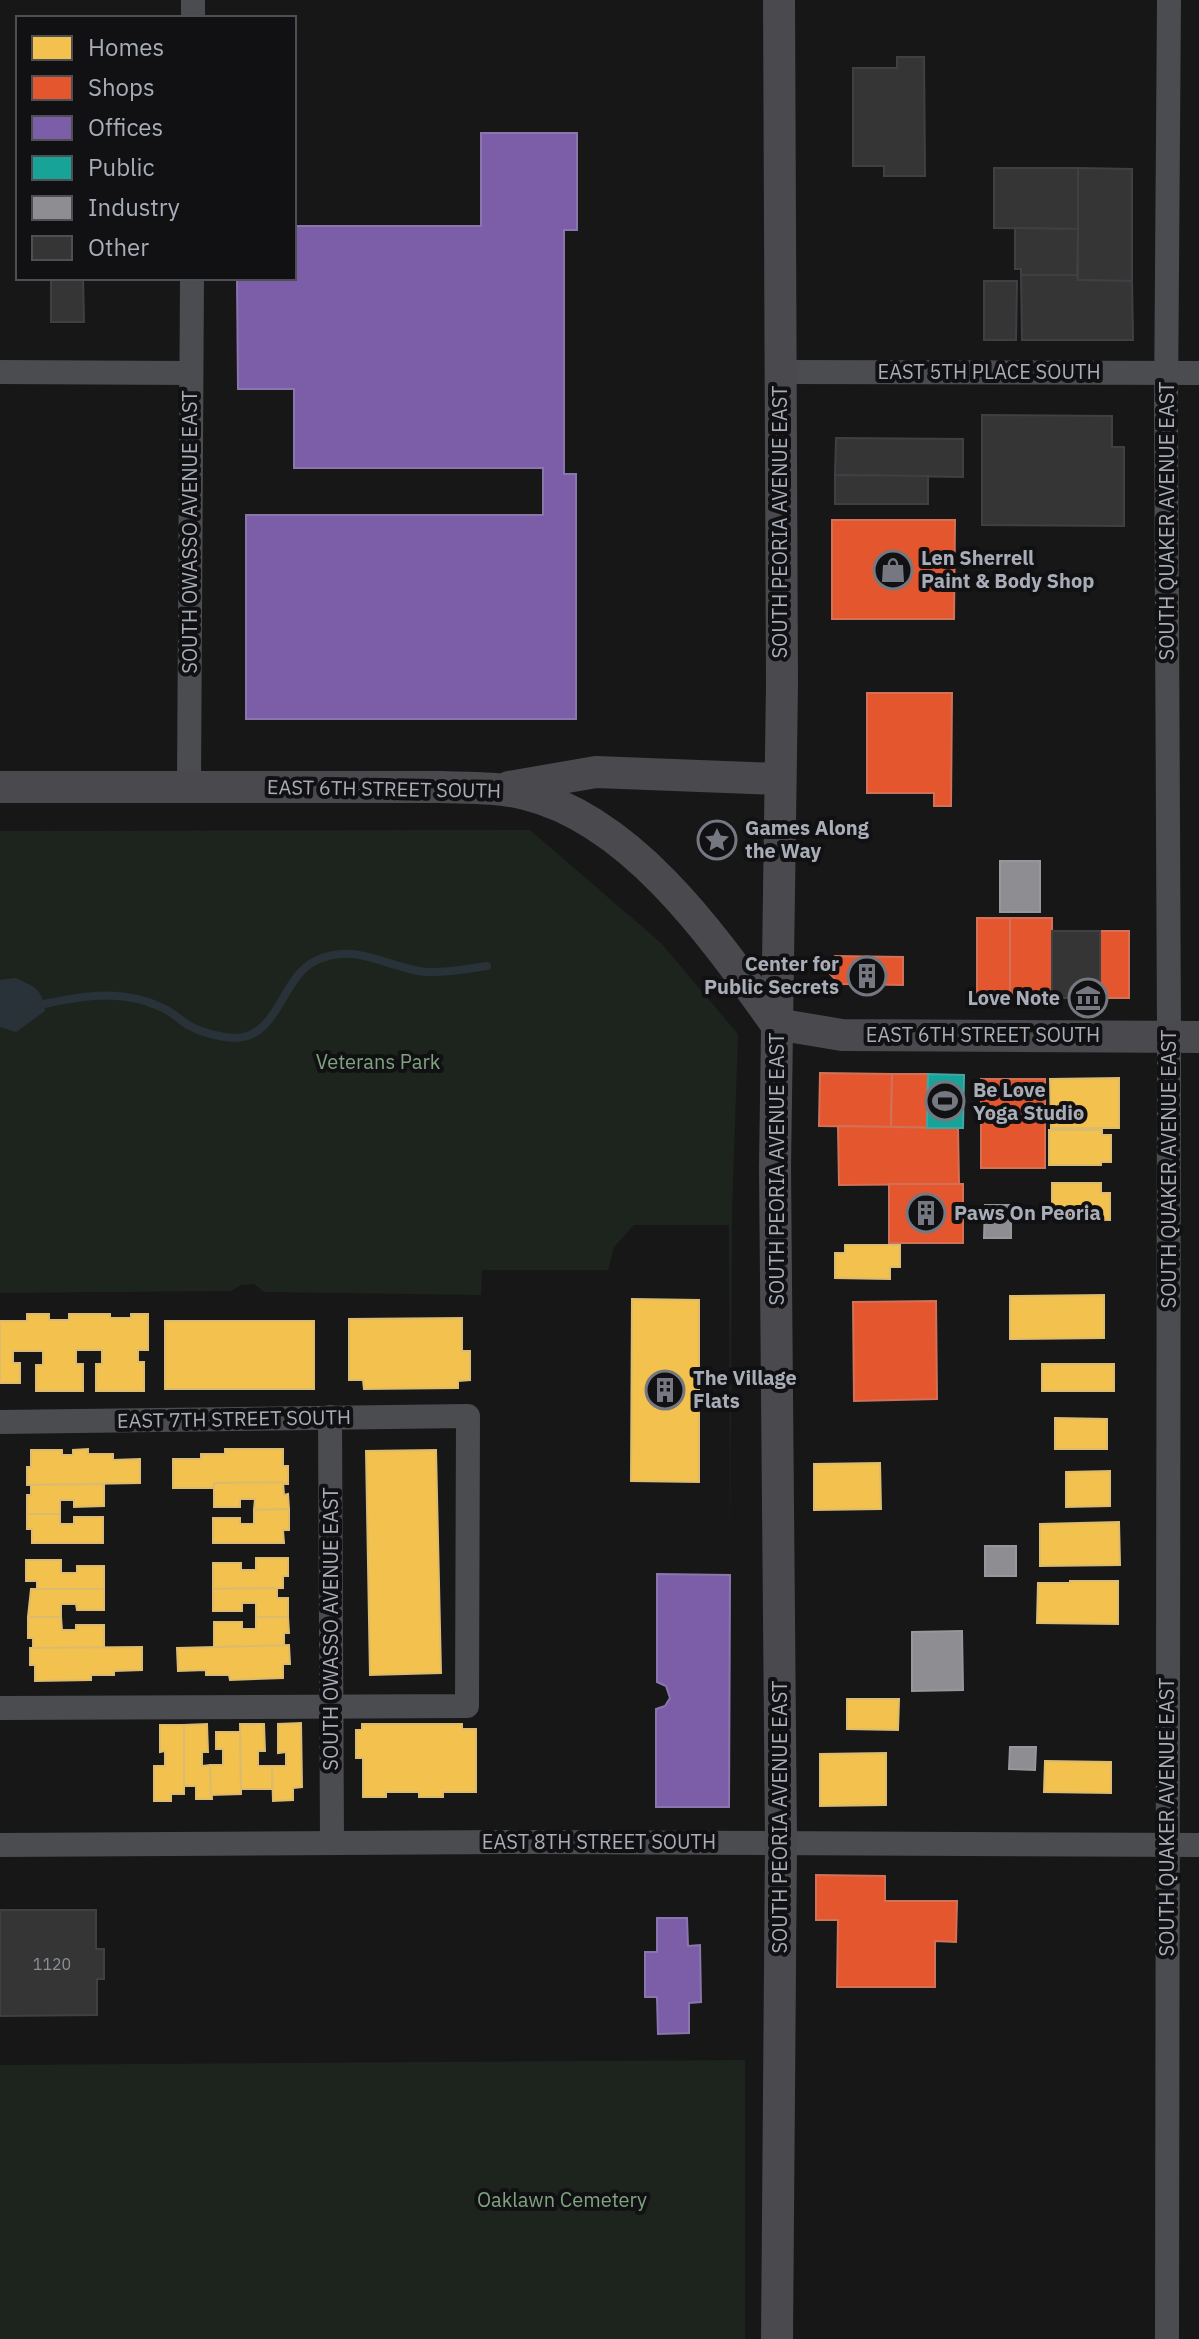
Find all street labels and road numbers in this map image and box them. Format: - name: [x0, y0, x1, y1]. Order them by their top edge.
- street label: EAST 5TH PLACE SOUTH: [877, 358, 1101, 385]
- street label: SOUTH QUAKER AVENUE EAST: [1153, 382, 1180, 660]
- street label: SOUTH PEORIA AVENUE EAST: [766, 385, 793, 659]
- street label: SOUTH OWASSO AVENUE EAST: [176, 390, 203, 674]
- street label: EAST 6TH STREET SOUTH: [267, 773, 501, 804]
- street label: EAST 6TH STREET SOUTH: [866, 1021, 1100, 1048]
- street label: SOUTH QUAKER AVENUE EAST: [1155, 1030, 1182, 1308]
- street label: SOUTH PEORIA AVENUE EAST: [763, 1032, 790, 1306]
- street label: EAST 7TH STREET SOUTH: [117, 1403, 351, 1434]
- street label: SOUTH OWASSO AVENUE EAST: [317, 1487, 344, 1771]
- street label: SOUTH QUAKER AVENUE EAST: [1153, 1678, 1180, 1956]
- street label: SOUTH PEORIA AVENUE EAST: [766, 1680, 793, 1954]
- street label: EAST 8TH STREET SOUTH: [482, 1828, 716, 1855]

